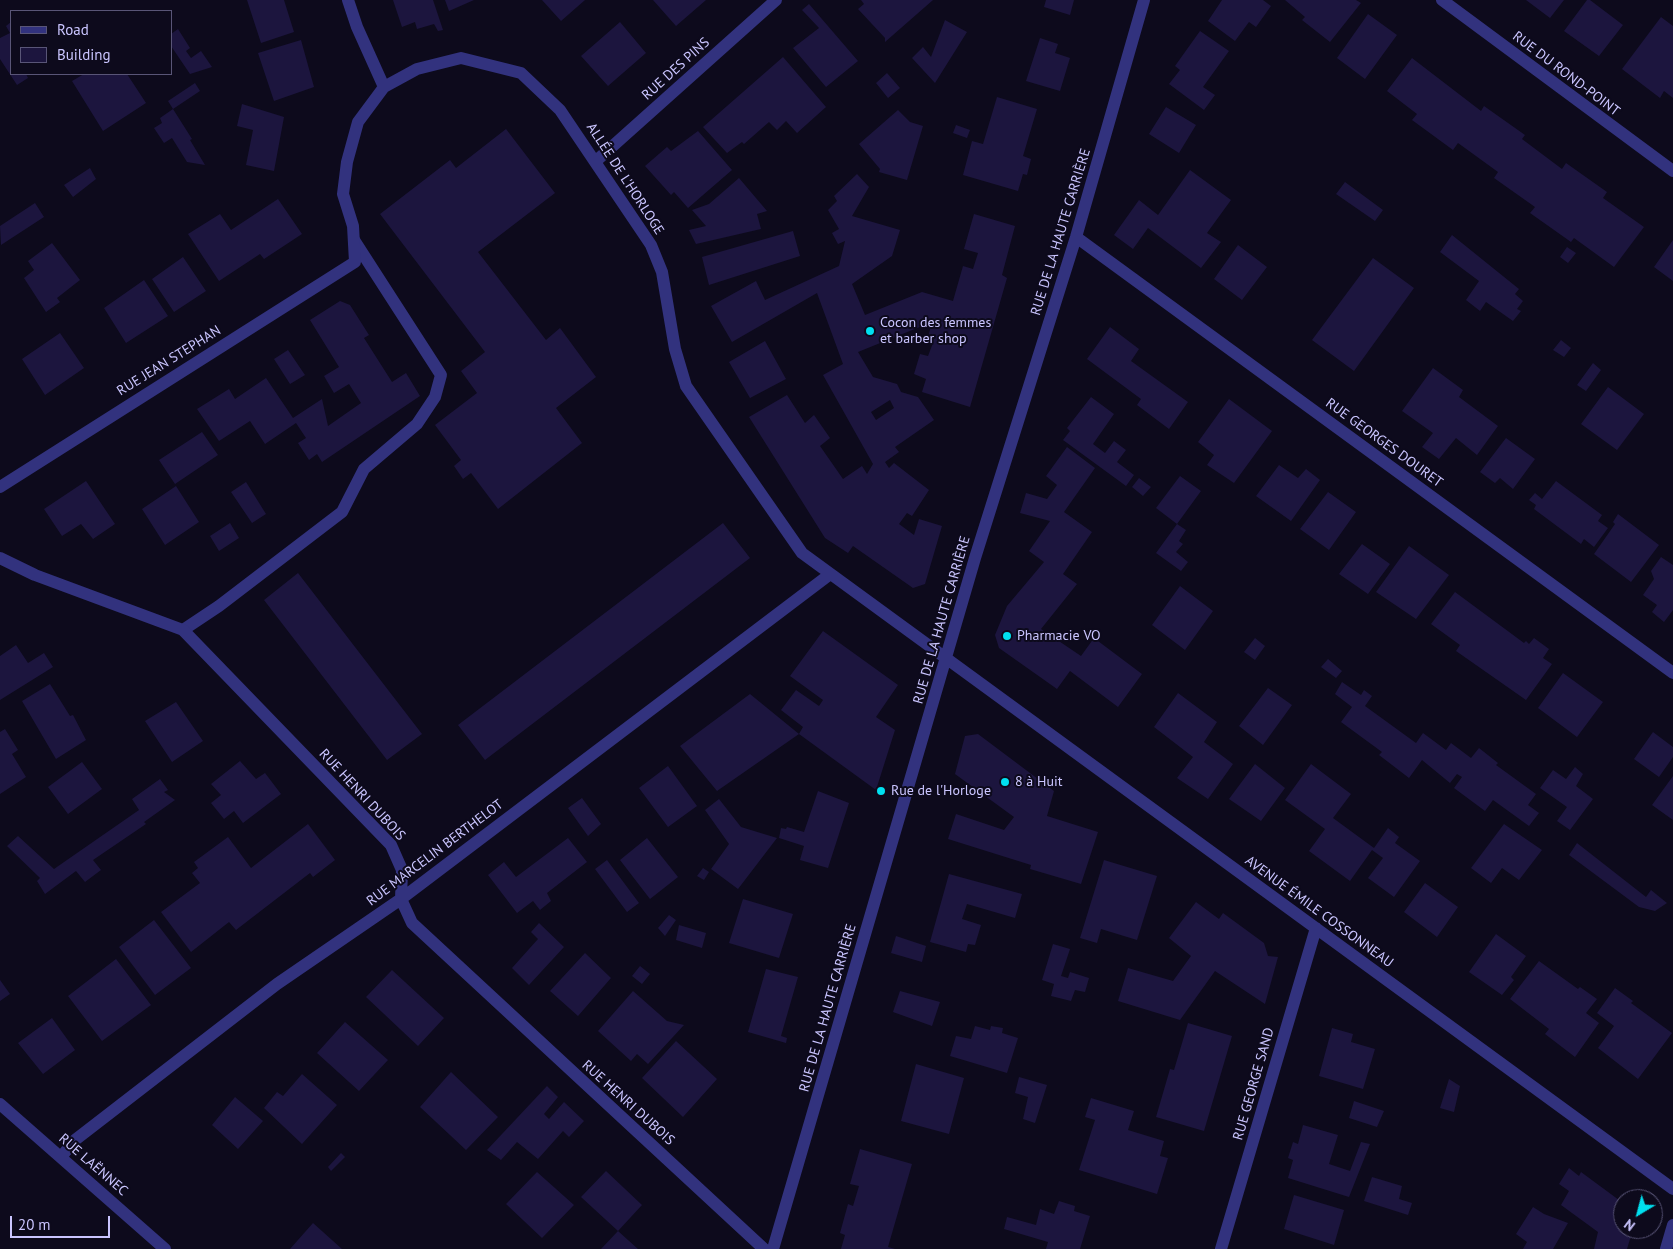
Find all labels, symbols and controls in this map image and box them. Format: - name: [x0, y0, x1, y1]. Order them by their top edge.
- legend: [10, 10, 172, 75]
- text: Road: [57, 20, 89, 39]
- street label: RUE DU ROND-POINT: [1509, 28, 1623, 120]
- street label: RUE DES PINS: [639, 34, 713, 104]
- text: Building: [57, 45, 111, 64]
- street label: ALLÉE DE L'HORLOGE: [583, 120, 667, 238]
- street label: RUE DE LA HAUTE CARRIÈRE: [1028, 146, 1094, 318]
- place label: Cocon des femmes et barber shop: [880, 315, 991, 348]
- street label: RUE JEAN STEPHAN: [114, 322, 224, 400]
- marker: Cocon des femmes et barber shop: [864, 325, 876, 337]
- street label: RUE GEORGES DOURET: [1322, 395, 1446, 491]
- street label: RUE DE LA HAUTE CARRIÈRE: [910, 534, 974, 706]
- place label: Pharmacie VO: [1017, 628, 1101, 644]
- marker: Pharmacie VO: [1001, 630, 1013, 642]
- street label: RUE HENRI DUBOIS: [315, 746, 409, 844]
- place label: 8 à Huit: [1015, 774, 1063, 790]
- marker: 8 à Huit: [999, 776, 1011, 788]
- place label: Rue de l'Horloge: [891, 783, 991, 799]
- marker: Rue de l'Horloge: [875, 785, 887, 797]
- street label: RUE MARCELIN BERTHELOT: [363, 796, 507, 910]
- street label: AVENUE ÉMILE COSSONNEAU: [1242, 853, 1396, 971]
- street label: RUE DE LA HAUTE CARRIÈRE: [796, 922, 860, 1094]
- street label: RUE GEORGE SAND: [1230, 1026, 1278, 1142]
- street label: RUE HENRI DUBOIS: [578, 1057, 678, 1149]
- street label: RUE LAËNNEC: [55, 1130, 131, 1200]
- north arrow: [1613, 1189, 1663, 1239]
- scale bar: [12, 1206, 112, 1238]
- text: 20 m: [18, 1215, 51, 1234]
- text: N: [1620, 1215, 1639, 1235]

